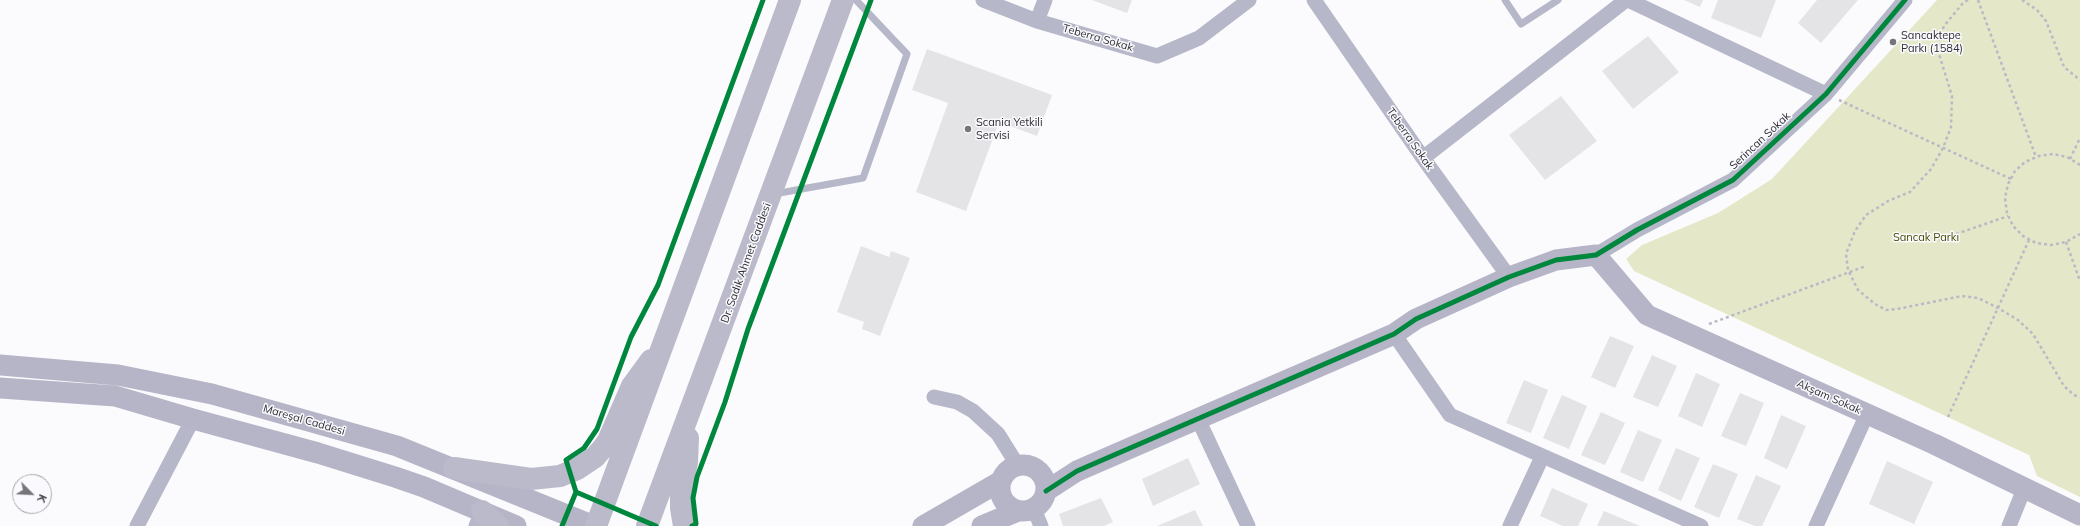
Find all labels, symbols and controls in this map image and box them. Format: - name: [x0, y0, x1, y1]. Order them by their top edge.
- street label: Teberra Sokak: [1061, 22, 1135, 54]
- place label: Sancaktepe Parkı (1584): [1901, 29, 1963, 55]
- marker: Sancaktepe Parkı (1584): [1888, 37, 1898, 47]
- street label: Teberra Sokak: [1384, 105, 1436, 173]
- street label: Serincan Sokak: [1727, 110, 1793, 172]
- place label: Scania Yetkili Servisi: [976, 116, 1043, 142]
- marker: Scania Yetkili Servisi: [963, 124, 973, 134]
- street label: Dr. Sadık Ahmet Caddesi: [718, 201, 774, 325]
- park label: Sancak Parkı: [1893, 231, 1959, 245]
- street label: Akşam Sokak: [1795, 377, 1863, 417]
- street label: Mareşal Caddesi: [261, 402, 347, 438]
- north arrow: [12, 474, 52, 514]
- text: K: [34, 492, 50, 505]

